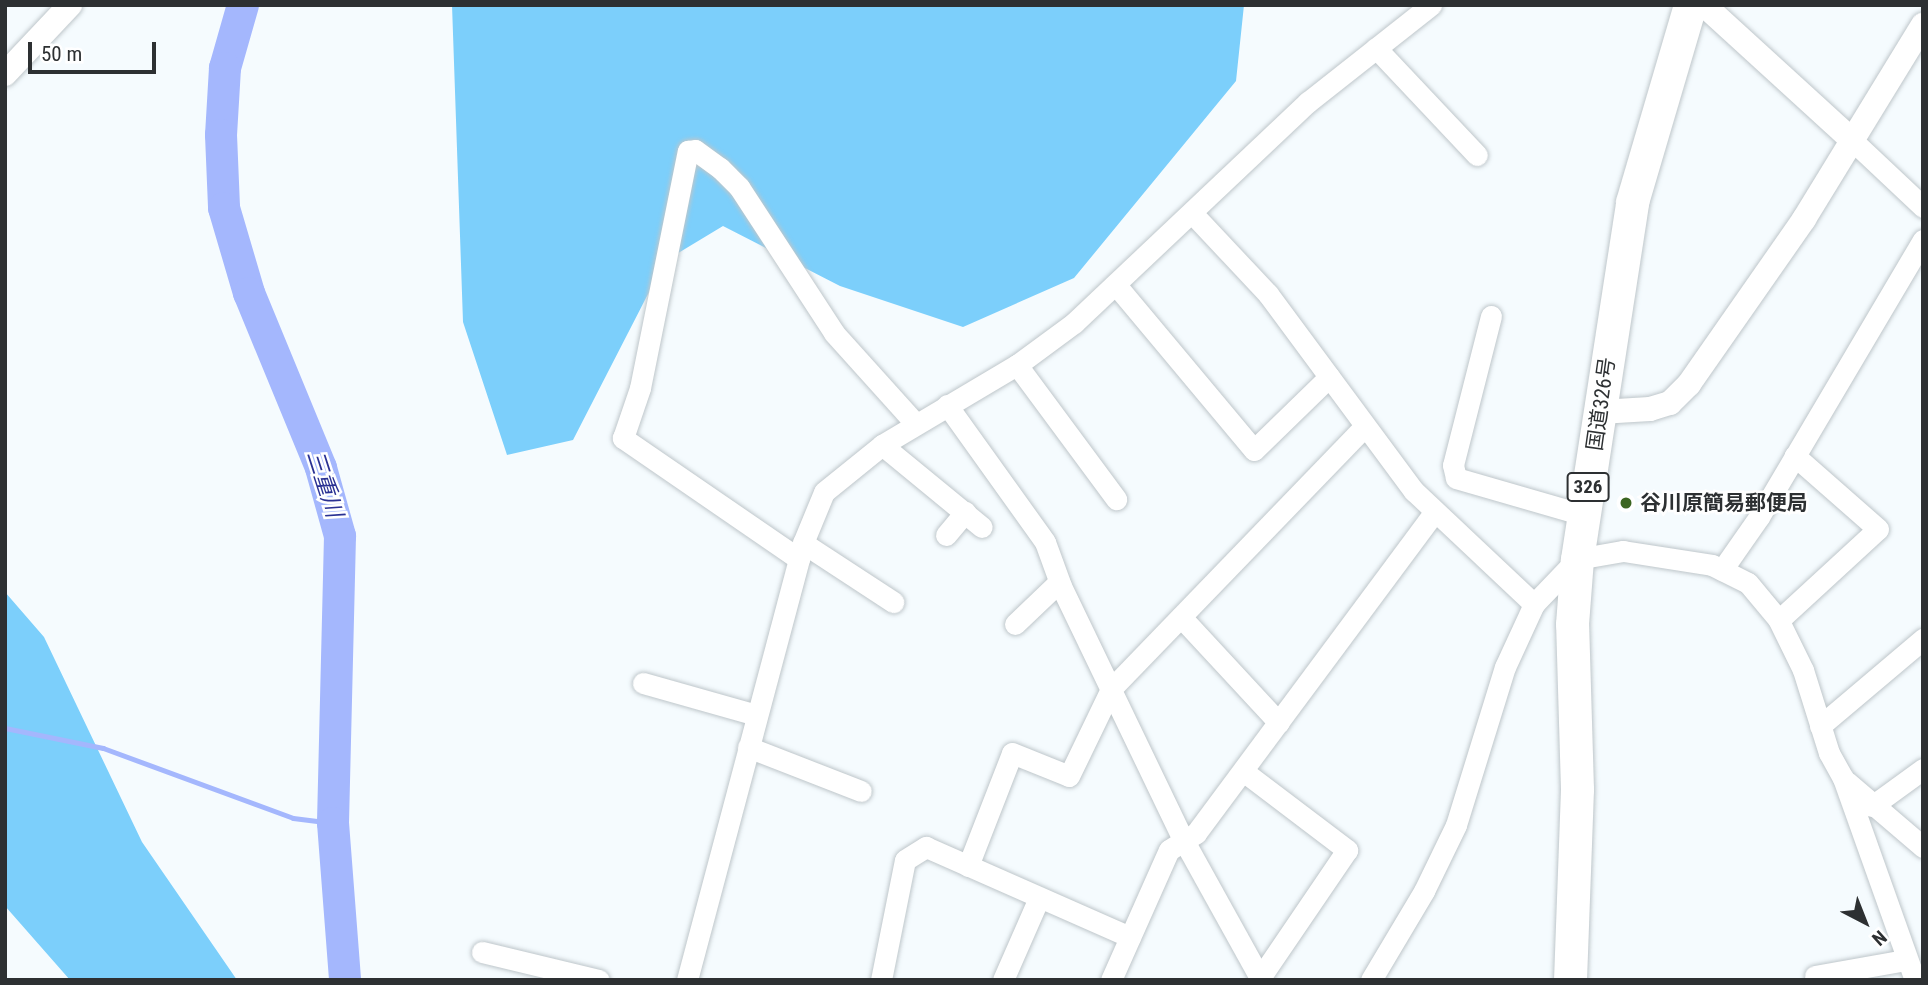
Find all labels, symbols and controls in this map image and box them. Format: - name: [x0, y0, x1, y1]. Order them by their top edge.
- scale bar: [32, 28, 159, 72]
- text: 50 m: [41, 42, 82, 66]
- street label: 国道326号: [1582, 356, 1620, 452]
- water label: 三重川: [300, 447, 348, 521]
- road number: 326: [1565, 472, 1611, 502]
- place label: 谷川原簡易郵便局: [1640, 490, 1808, 516]
- marker: 谷川原簡易郵便局: [1618, 495, 1634, 511]
- north arrow: [1830, 887, 1900, 957]
- text: N: [1867, 926, 1891, 950]

